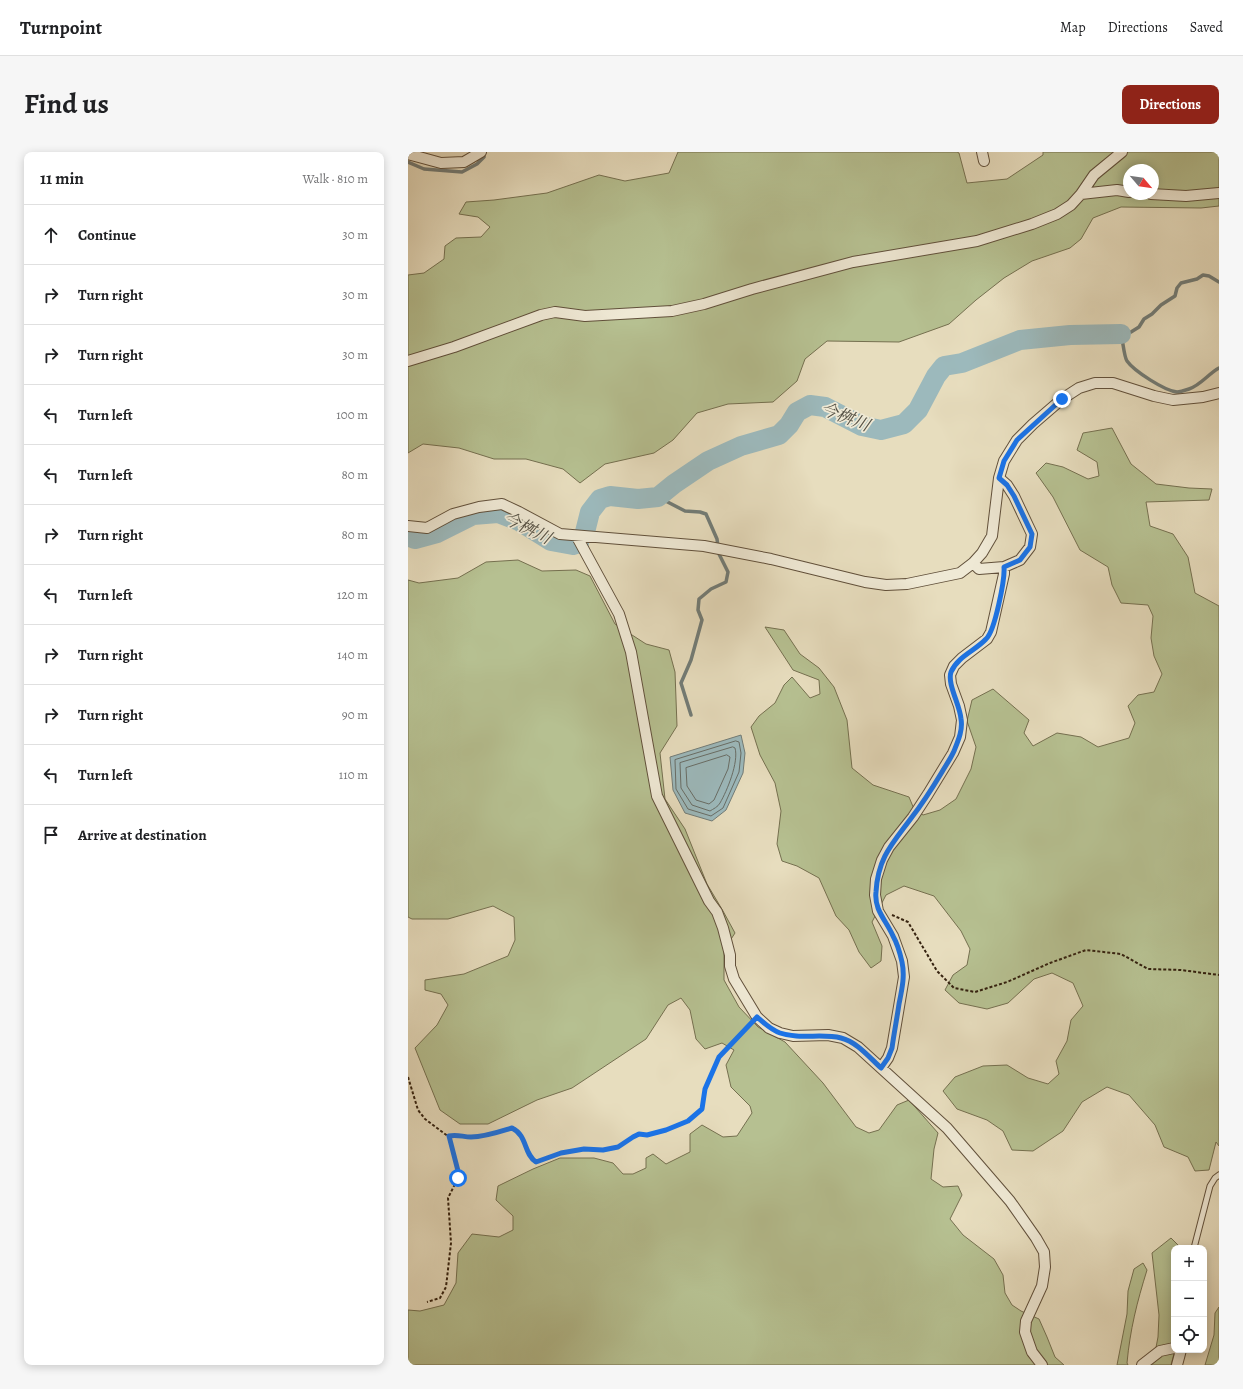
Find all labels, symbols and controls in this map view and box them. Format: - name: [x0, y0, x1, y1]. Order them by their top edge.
- text: Turnpoint: [20, 15, 102, 41]
- text: Map: [1060, 18, 1086, 37]
- text: Directions: [1108, 18, 1168, 37]
- text: Saved: [1190, 18, 1223, 37]
- text: Find us: [24, 85, 109, 123]
- button: Directions: [1122, 85, 1219, 124]
- north arrow: [1123, 164, 1159, 200]
- text: 11 min: [40, 167, 84, 190]
- text: Walk · 810 m: [302, 170, 368, 187]
- icon: ahead: [40, 224, 62, 246]
- text: Continue: [78, 225, 136, 245]
- text: 30 m: [342, 226, 368, 243]
- icon: right: [40, 284, 62, 306]
- text: Turn right: [78, 285, 143, 305]
- text: 30 m: [342, 286, 368, 303]
- icon: right: [40, 344, 62, 366]
- text: Turn right: [78, 345, 143, 365]
- text: 30 m: [342, 346, 368, 363]
- route end: [1053, 390, 1071, 408]
- water label: 今桝川: [817, 397, 875, 438]
- icon: left: [40, 404, 62, 426]
- text: Turn left: [78, 405, 133, 425]
- text: 100 m: [336, 406, 368, 423]
- icon: left: [40, 464, 62, 486]
- text: Turn left: [78, 465, 133, 485]
- text: 80 m: [341, 466, 368, 483]
- water label: 今桝川: [499, 506, 557, 550]
- icon: right: [40, 524, 62, 546]
- text: Turn right: [78, 525, 143, 545]
- text: 80 m: [341, 526, 368, 543]
- icon: left: [40, 584, 62, 606]
- text: Turn left: [78, 585, 133, 605]
- text: 120 m: [337, 586, 368, 603]
- icon: right: [40, 644, 62, 666]
- text: Turn right: [78, 645, 143, 665]
- text: 140 m: [337, 646, 368, 663]
- icon: right: [40, 704, 62, 726]
- text: Turn right: [78, 705, 143, 725]
- text: 90 m: [342, 706, 368, 723]
- icon: left: [40, 764, 62, 786]
- text: Turn left: [78, 765, 133, 785]
- text: 110 m: [339, 766, 368, 783]
- icon: arrive: [40, 824, 62, 846]
- text: Arrive at destination: [78, 825, 207, 845]
- route start: [449, 1169, 467, 1187]
- map controls: [1171, 1245, 1207, 1353]
- button: +: [1171, 1245, 1207, 1281]
- button: −: [1171, 1281, 1207, 1317]
- button: locate: [1171, 1317, 1207, 1353]

